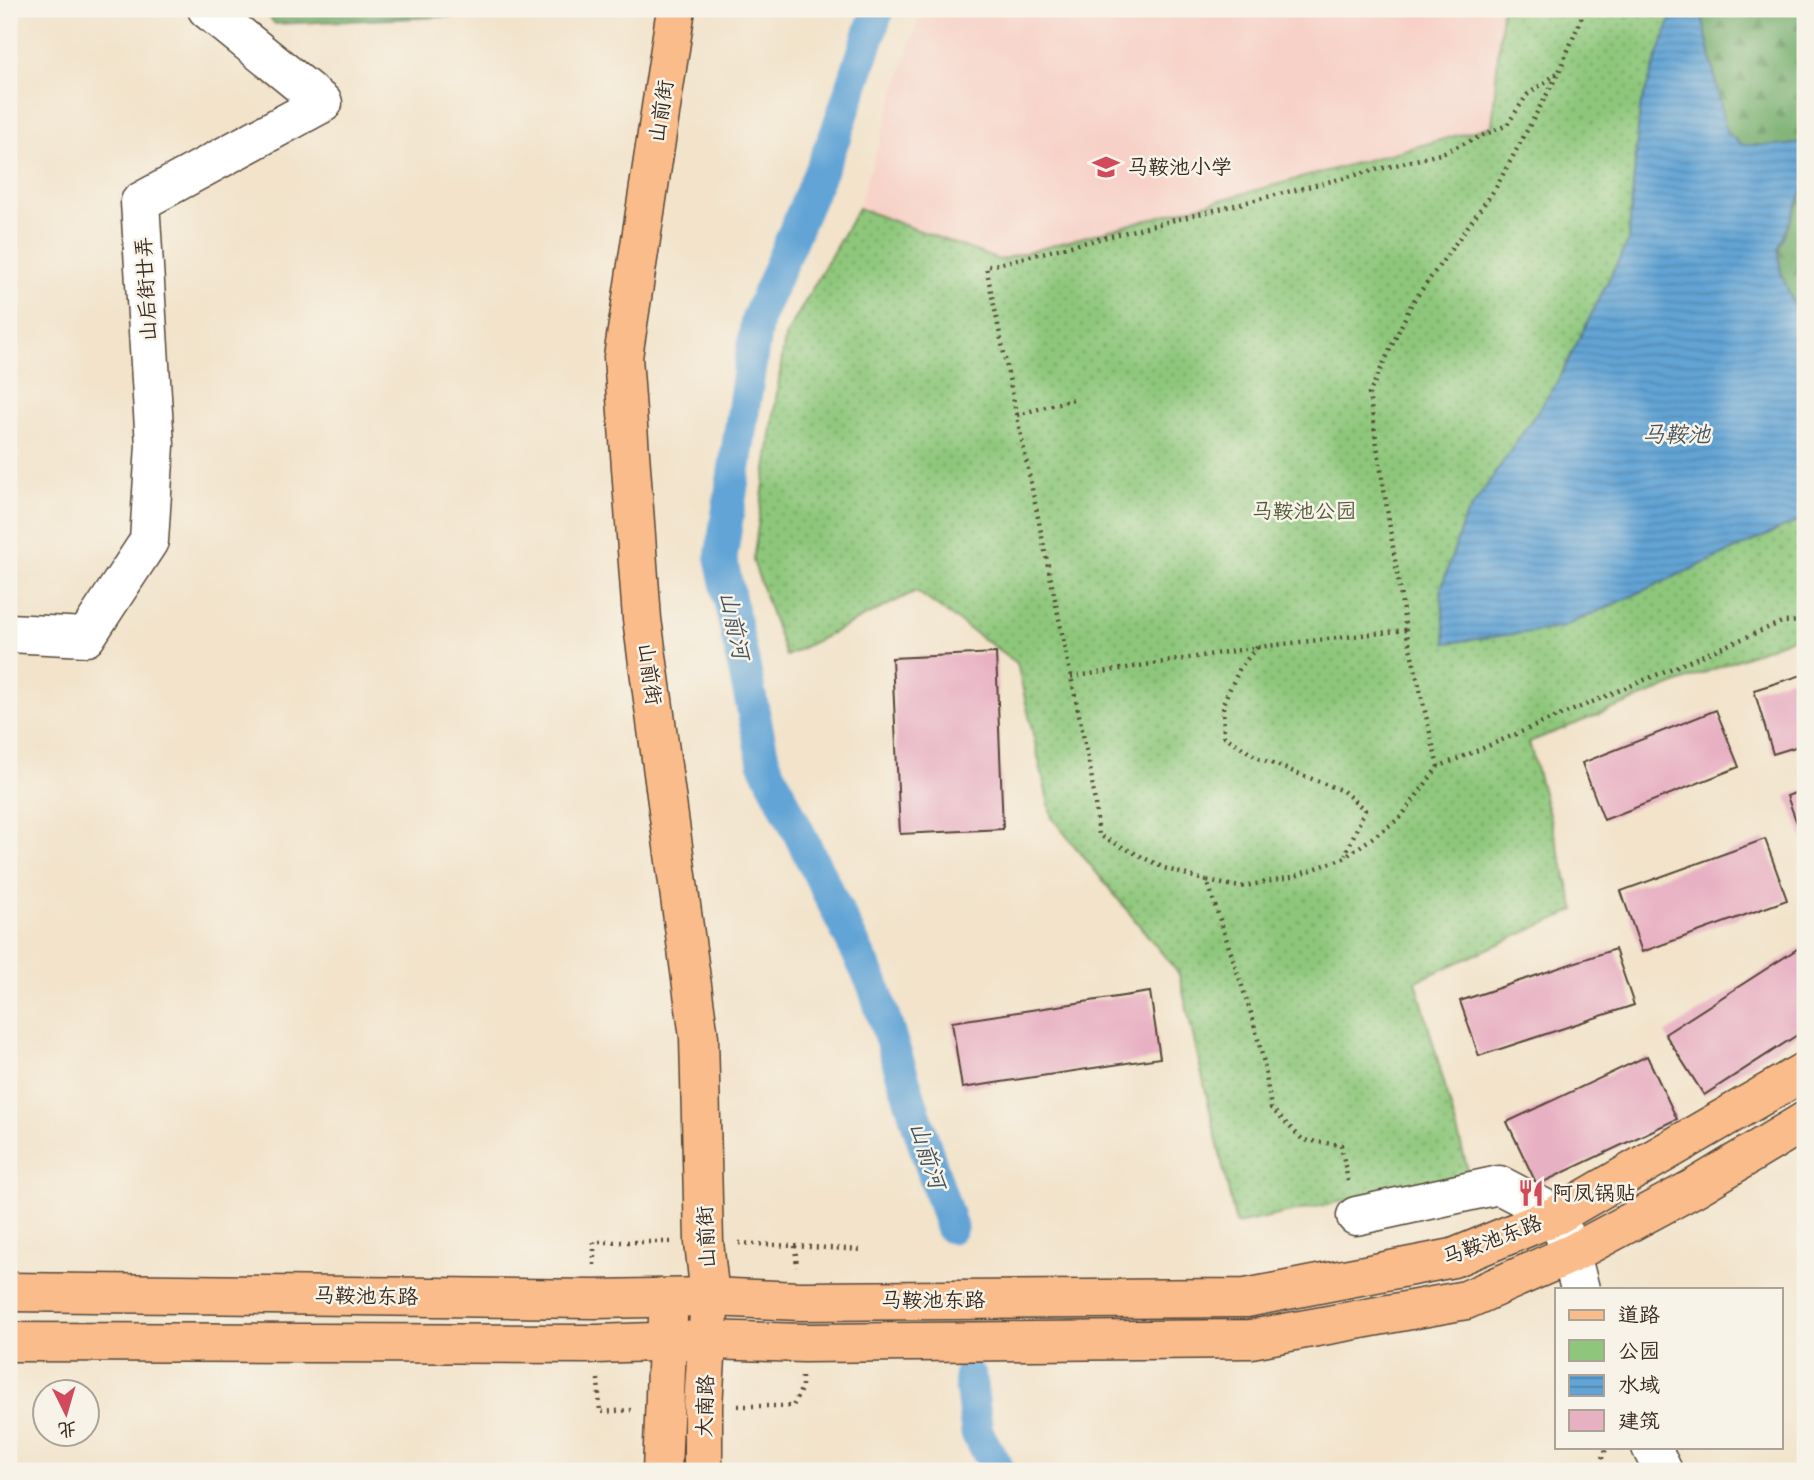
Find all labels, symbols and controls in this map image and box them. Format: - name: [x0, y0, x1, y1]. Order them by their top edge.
- street label: 山前街: [641, 78, 678, 144]
- school or university icon: 马鞍池小学: [1091, 152, 1121, 182]
- place label: 马鞍池小学: [1127, 152, 1232, 179]
- street label: 山后街廿弄: [128, 236, 161, 342]
- water label: 马鞍池: [1642, 418, 1712, 448]
- park label: 马鞍池公园: [1252, 496, 1357, 523]
- water label: 山前河: [714, 588, 759, 666]
- street label: 山前街: [634, 641, 669, 707]
- water label: 山前河: [904, 1117, 955, 1196]
- restaurant icon: 阿凤锅贴: [1516, 1178, 1546, 1208]
- place label: 阿凤锅贴: [1552, 1178, 1636, 1205]
- street label: 山前街: [689, 1205, 720, 1269]
- street label: 马鞍池东路: [1438, 1207, 1545, 1270]
- street label: 马鞍池东路: [313, 1280, 419, 1309]
- street label: 马鞍池东路: [881, 1285, 986, 1312]
- legend: [1555, 1288, 1783, 1448]
- text: 道路: [1618, 1300, 1660, 1327]
- text: 公园: [1618, 1336, 1660, 1363]
- text: 水域: [1618, 1370, 1660, 1397]
- street label: 大南路: [689, 1374, 718, 1438]
- north arrow: [32, 1378, 102, 1448]
- text: 建筑: [1618, 1406, 1660, 1433]
- text: 北: [57, 1417, 78, 1444]

